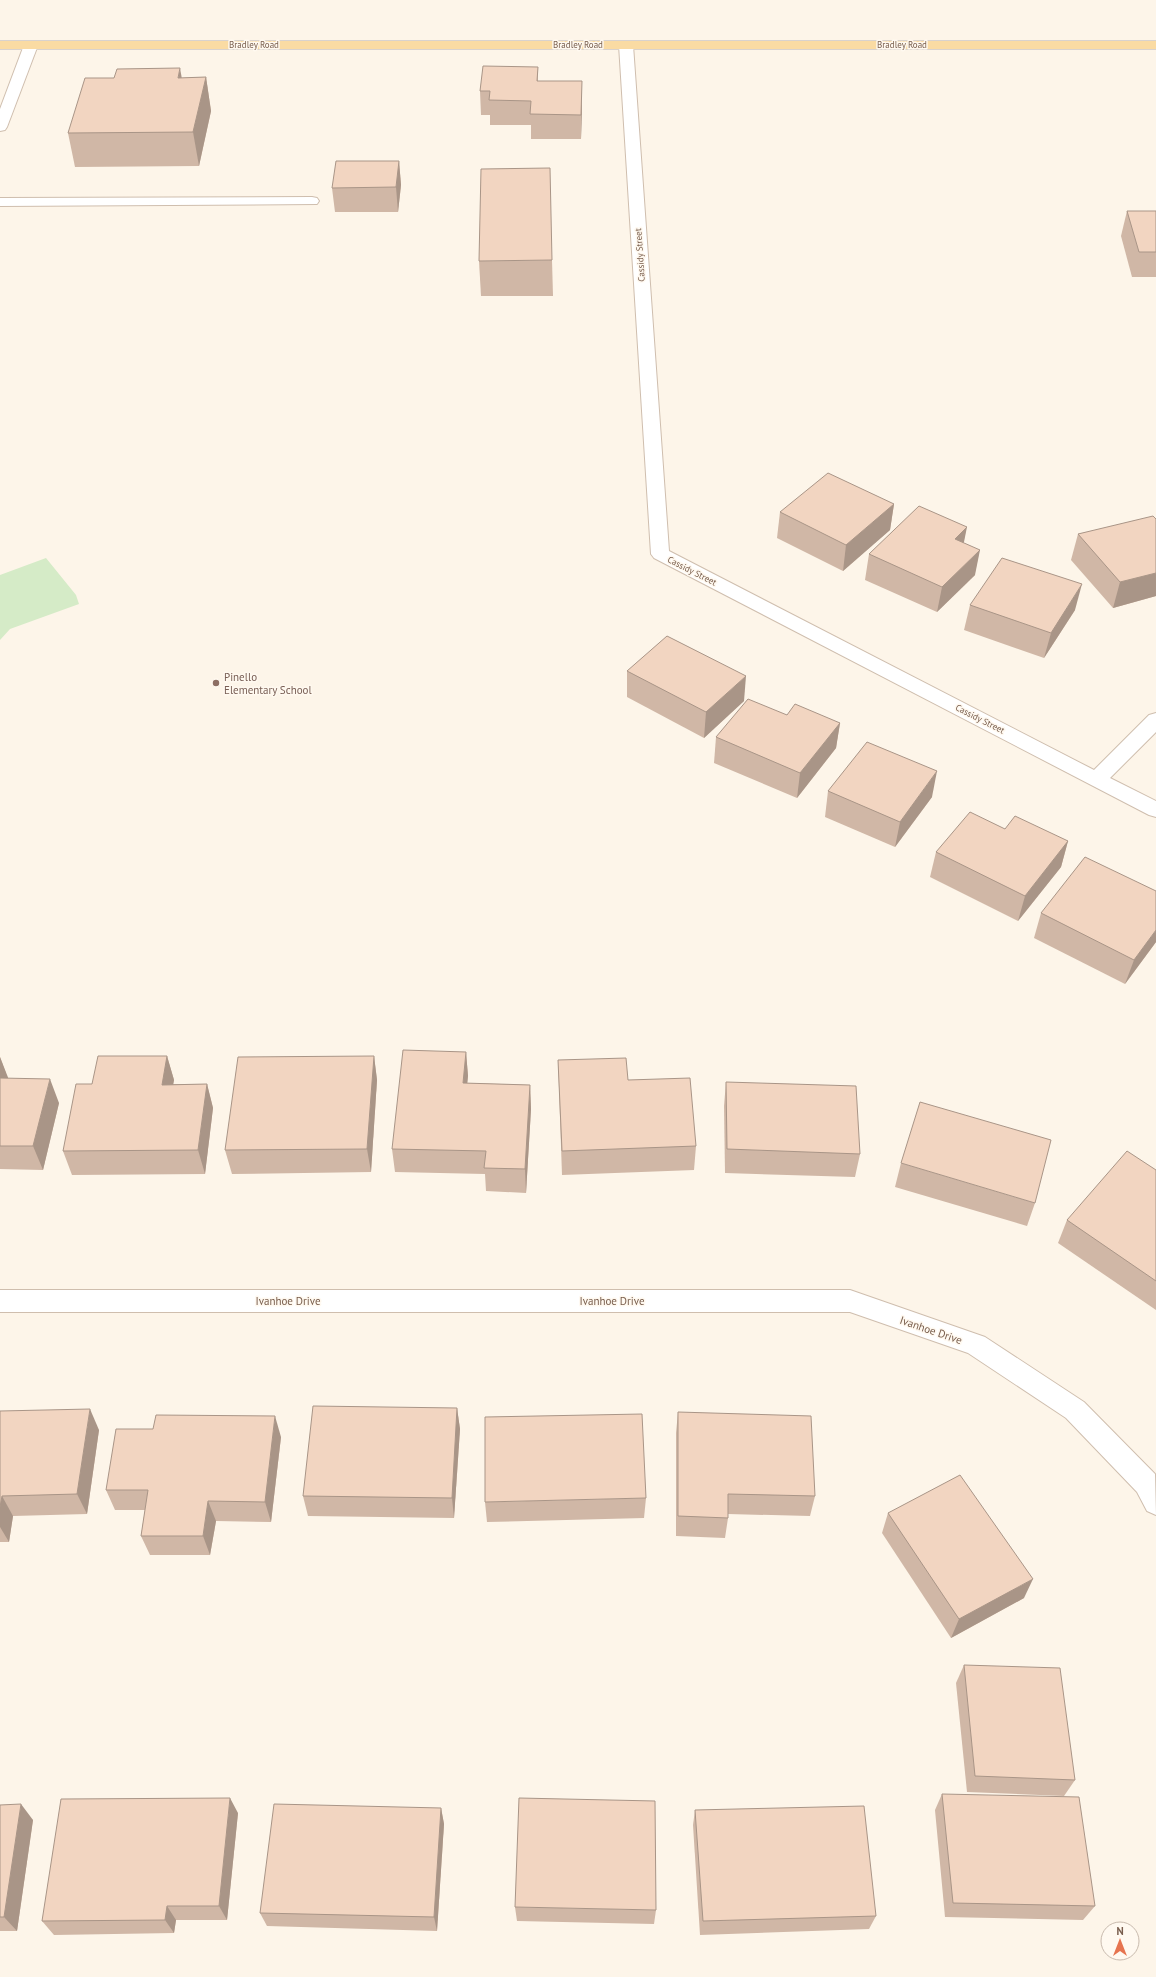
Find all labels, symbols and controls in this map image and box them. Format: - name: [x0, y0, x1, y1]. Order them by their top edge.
- street label: Bradley Road: [229, 39, 279, 50]
- street label: Bradley Road: [553, 39, 603, 50]
- street label: Bradley Road: [877, 39, 927, 50]
- street label: Cassidy Street: [632, 228, 647, 282]
- street label: Cassidy Street: [666, 553, 719, 588]
- place label: Pinello Elementary School: [224, 670, 312, 697]
- marker: Pinello Elementary School: [211, 678, 221, 688]
- street label: Cassidy Street: [954, 701, 1007, 736]
- street label: Ivanhoe Drive: [255, 1294, 321, 1308]
- street label: Ivanhoe Drive: [579, 1294, 645, 1308]
- street label: Ivanhoe Drive: [898, 1313, 964, 1347]
- north arrow: [1100, 1921, 1140, 1961]
- text: N: [1116, 1924, 1124, 1938]

